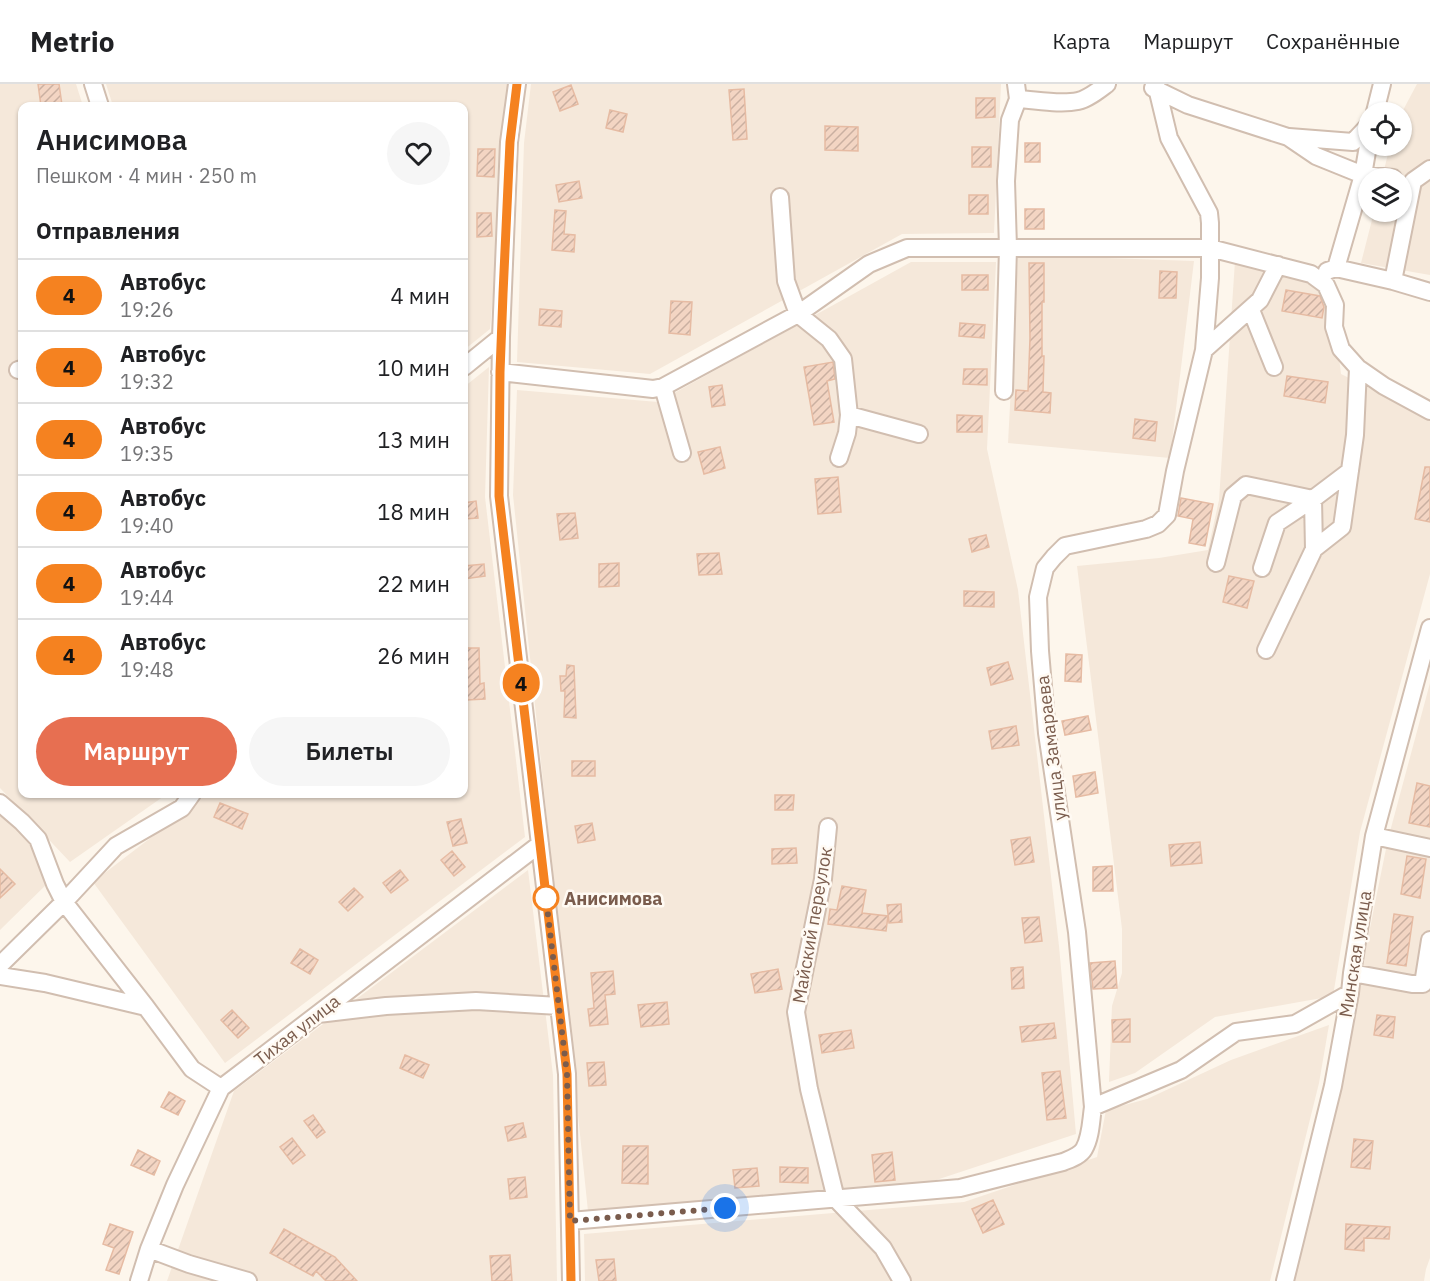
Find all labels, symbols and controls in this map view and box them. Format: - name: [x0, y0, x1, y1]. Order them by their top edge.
- text: Metrio: [30, 23, 115, 60]
- text: Карта: [1052, 27, 1110, 55]
- text: Маршрут: [1143, 27, 1233, 55]
- text: Сохранённые: [1266, 27, 1400, 55]
- map controls: [1358, 102, 1412, 222]
- button: locate: [1358, 102, 1412, 156]
- text: Анисимова: [36, 121, 187, 158]
- button: heart: [387, 122, 450, 185]
- text: Пешком · 4 мин · 250 m: [36, 162, 257, 189]
- button: layers: [1358, 168, 1412, 222]
- text: Отправления: [36, 216, 180, 245]
- text: Автобус: [120, 267, 206, 296]
- text: 4: [63, 281, 75, 309]
- text: 4 мин: [390, 281, 450, 310]
- text: 19:26: [120, 296, 174, 323]
- text: Автобус: [120, 339, 206, 368]
- text: 4: [63, 353, 75, 381]
- text: 10 мин: [377, 353, 450, 382]
- text: 19:32: [120, 368, 174, 395]
- text: Автобус: [120, 411, 206, 440]
- text: 4: [63, 425, 75, 453]
- text: 13 мин: [377, 425, 450, 454]
- text: 19:35: [120, 440, 174, 467]
- text: Автобус: [120, 483, 206, 512]
- text: 4: [63, 497, 75, 525]
- text: 18 мин: [377, 497, 450, 526]
- text: 19:40: [120, 512, 174, 539]
- text: Автобус: [120, 555, 206, 584]
- text: 4: [63, 569, 75, 597]
- text: 22 мин: [377, 569, 450, 598]
- text: 19:44: [120, 584, 174, 611]
- text: Автобус: [120, 627, 206, 656]
- text: 4: [63, 641, 75, 669]
- text: 26 мин: [377, 641, 450, 670]
- text: 19:48: [120, 656, 174, 683]
- line badge: 4: [502, 664, 540, 702]
- text: 4: [515, 669, 527, 697]
- street label: улица Замараева: [1031, 674, 1071, 822]
- button: Маршрут: [36, 717, 237, 786]
- button: Билеты: [249, 717, 450, 786]
- street label: Майский переулок: [787, 845, 837, 1005]
- marker: Анисимова: [533, 885, 559, 911]
- place label: Анисимова: [564, 887, 663, 910]
- street label: Минская улица: [1334, 889, 1376, 1019]
- street label: Тихая улица: [250, 989, 345, 1071]
- your location: [710, 1193, 740, 1223]

